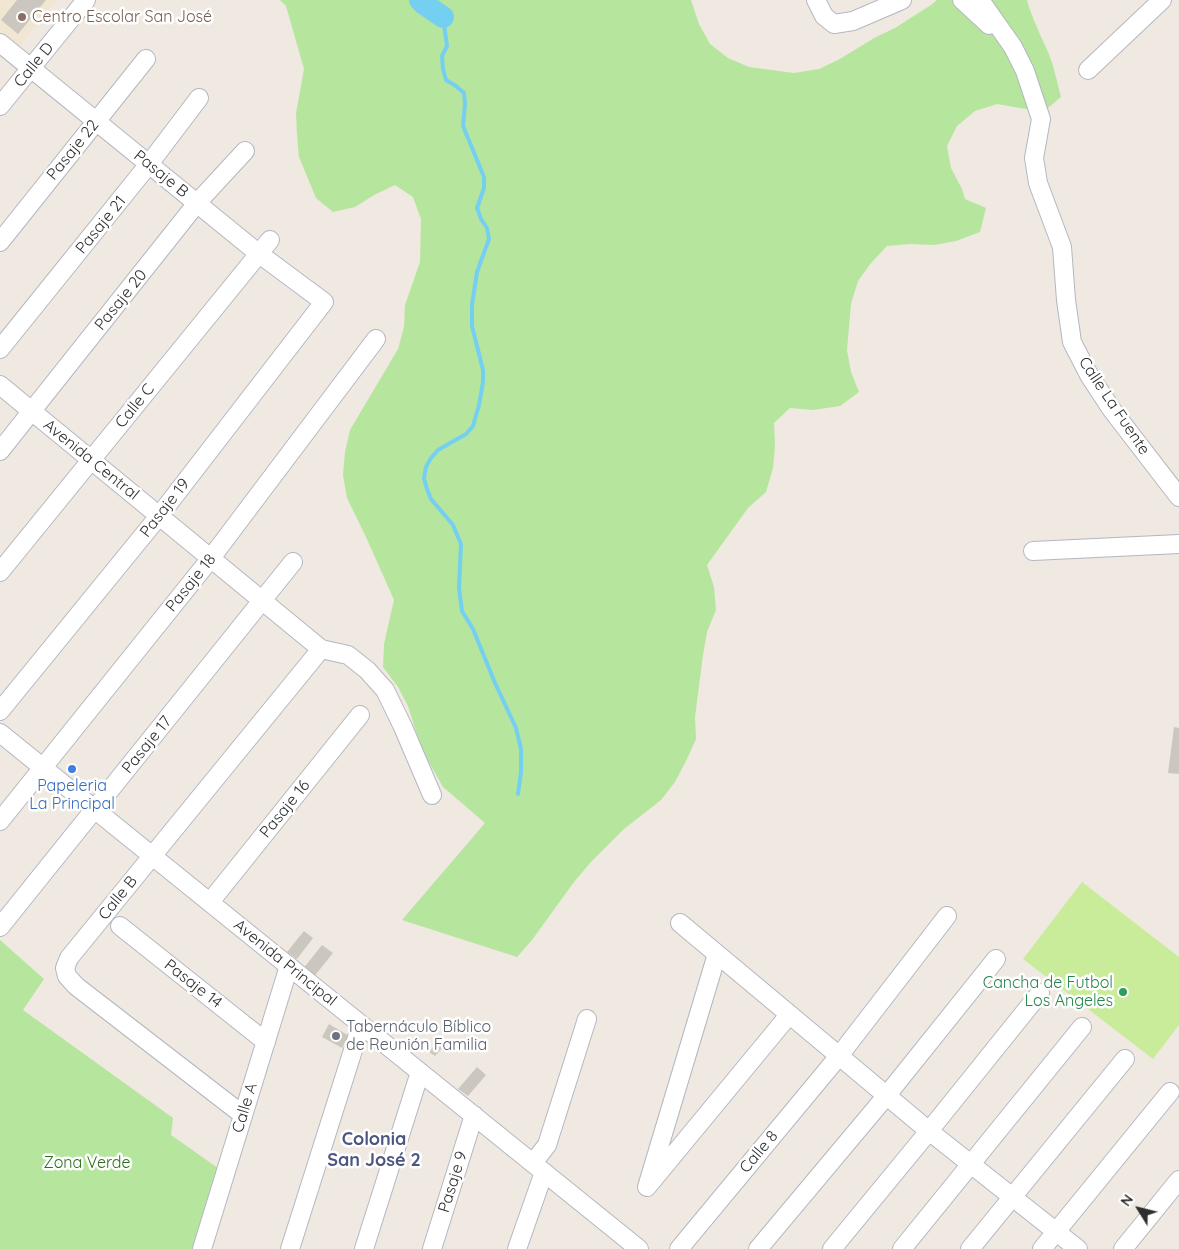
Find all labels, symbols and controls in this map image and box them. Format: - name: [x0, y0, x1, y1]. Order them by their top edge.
- place label: Centro Escolar San José: [32, 7, 212, 27]
- marker: Centro Escolar San José: [16, 11, 28, 23]
- street label: Calle D: [10, 39, 58, 91]
- street label: Pasaje 22: [43, 116, 103, 184]
- street label: Pasaje B: [130, 146, 192, 202]
- street label: Pasaje 21: [72, 192, 130, 258]
- street label: Pasaje 20: [91, 266, 151, 334]
- street label: Calle La Fuente: [1074, 353, 1154, 459]
- street label: Calle C: [111, 380, 159, 432]
- street label: Avenida Central: [39, 416, 143, 504]
- street label: Pasaje 19: [136, 475, 194, 541]
- street label: Pasaje 18: [162, 550, 220, 616]
- street label: Pasaje 17: [118, 712, 176, 778]
- marker: Papeleria La Principal: [66, 763, 78, 775]
- place label: Papeleria La Principal: [29, 776, 115, 814]
- street label: Pasaje 16: [256, 776, 314, 842]
- street label: Calle B: [94, 872, 142, 924]
- street label: Avenida Principal: [230, 916, 340, 1010]
- street label: Pasaje 14: [160, 955, 226, 1013]
- place label: Cancha de Futbol Los Angeles: [983, 973, 1113, 1011]
- marker: Cancha de Futbol Los Angeles: [1117, 986, 1129, 998]
- place label: Tabernáculo Bíblico de Reunión Familia: [346, 1017, 491, 1055]
- marker: Tabernáculo Bíblico de Reunión Familia: [330, 1030, 342, 1042]
- street label: Calle A: [228, 1081, 262, 1135]
- street label: Calle 8: [736, 1127, 782, 1177]
- district label: Colonia San José 2: [327, 1129, 421, 1172]
- street label: Pasaje 9: [435, 1149, 471, 1215]
- park label: Zona Verde: [43, 1153, 131, 1173]
- north arrow: [1114, 1184, 1164, 1234]
- text: N: [1117, 1191, 1137, 1210]

